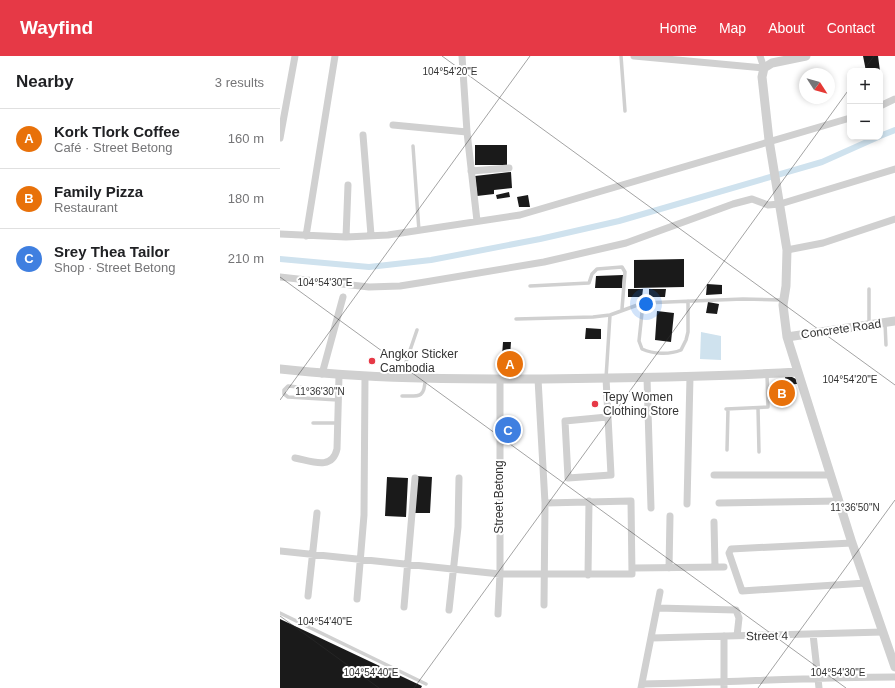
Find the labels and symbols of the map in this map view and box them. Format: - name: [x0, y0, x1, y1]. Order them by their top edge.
- text: 104°54'20"E: [422, 66, 478, 77]
- north arrow: [799, 68, 835, 104]
- text: 104°54'30"E: [297, 277, 353, 288]
- your location: [636, 294, 656, 314]
- street label: Concrete Road: [800, 316, 882, 342]
- place label: Angkor Sticker Cambodia: [380, 347, 458, 375]
- pin: A: [497, 349, 523, 379]
- marker: Angkor Sticker Cambodia: [367, 356, 377, 366]
- text: 104°54'20"E: [822, 374, 878, 385]
- pin: B: [769, 378, 795, 408]
- text: 11°36'30"N: [295, 386, 345, 397]
- place label: Tepy Women Clothing Store: [603, 390, 679, 418]
- marker: Tepy Women Clothing Store: [590, 399, 600, 409]
- pin: C: [495, 415, 521, 445]
- street label: Street Betong: [492, 460, 506, 534]
- text: 11°36'50"N: [830, 502, 880, 513]
- text: 104°54'40"E: [297, 616, 353, 627]
- street label: Street 4: [746, 629, 788, 643]
- text: 104°54'40"E: [343, 667, 399, 678]
- text: 104°54'30"E: [810, 667, 866, 678]

